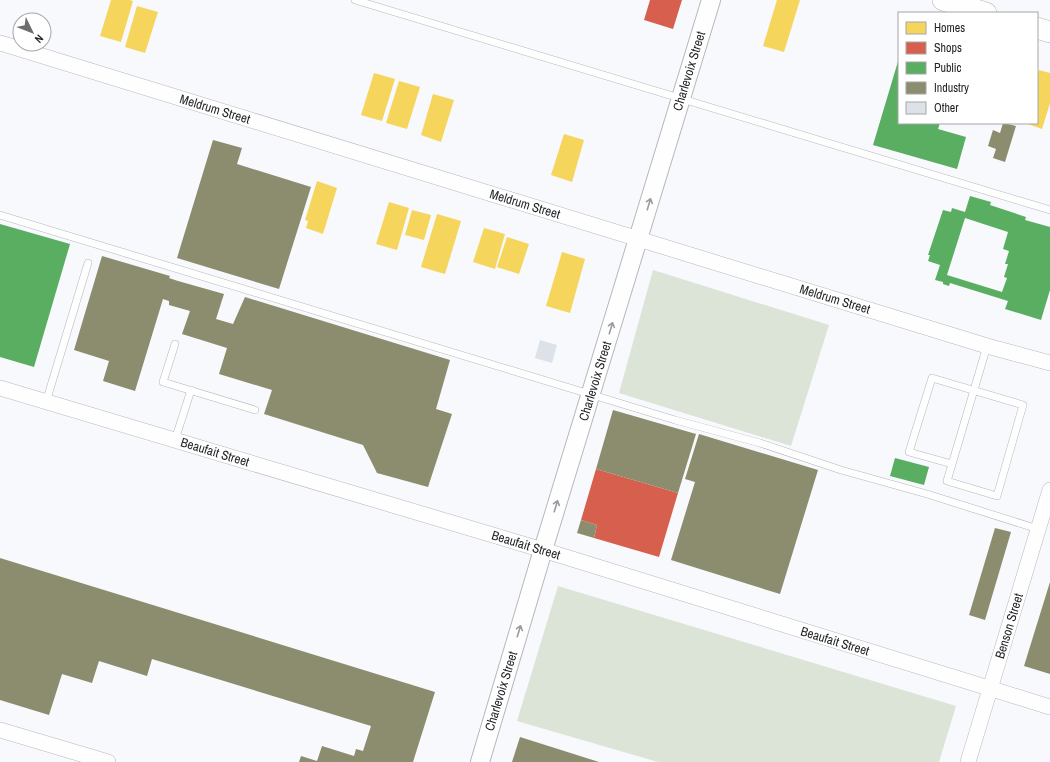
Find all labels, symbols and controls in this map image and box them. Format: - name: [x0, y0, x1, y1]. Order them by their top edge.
- north arrow: [12, 12, 52, 52]
- legend: [898, 12, 1038, 124]
- text: Homes: [934, 20, 965, 36]
- street label: Charlevoix Street: [669, 29, 709, 113]
- text: N: [32, 32, 47, 46]
- text: Shops: [934, 40, 962, 56]
- text: Public: [934, 60, 961, 76]
- text: Industry: [934, 80, 969, 96]
- street label: Meldrum Street: [178, 90, 252, 128]
- text: Other: [934, 100, 959, 116]
- street label: Meldrum Street: [488, 185, 562, 223]
- one-way arrow: [646, 198, 653, 211]
- street label: Meldrum Street: [798, 280, 872, 318]
- one-way arrow: [608, 322, 615, 335]
- street label: Charlevoix Street: [575, 339, 615, 423]
- street label: Beaufait Street: [179, 433, 252, 471]
- one-way arrow: [553, 500, 561, 512]
- street label: Beaufait Street: [490, 526, 563, 564]
- street label: Benson Street: [991, 591, 1027, 661]
- street label: Beaufait Street: [799, 622, 872, 660]
- one-way arrow: [516, 624, 523, 637]
- street label: Charlevoix Street: [481, 649, 521, 733]

